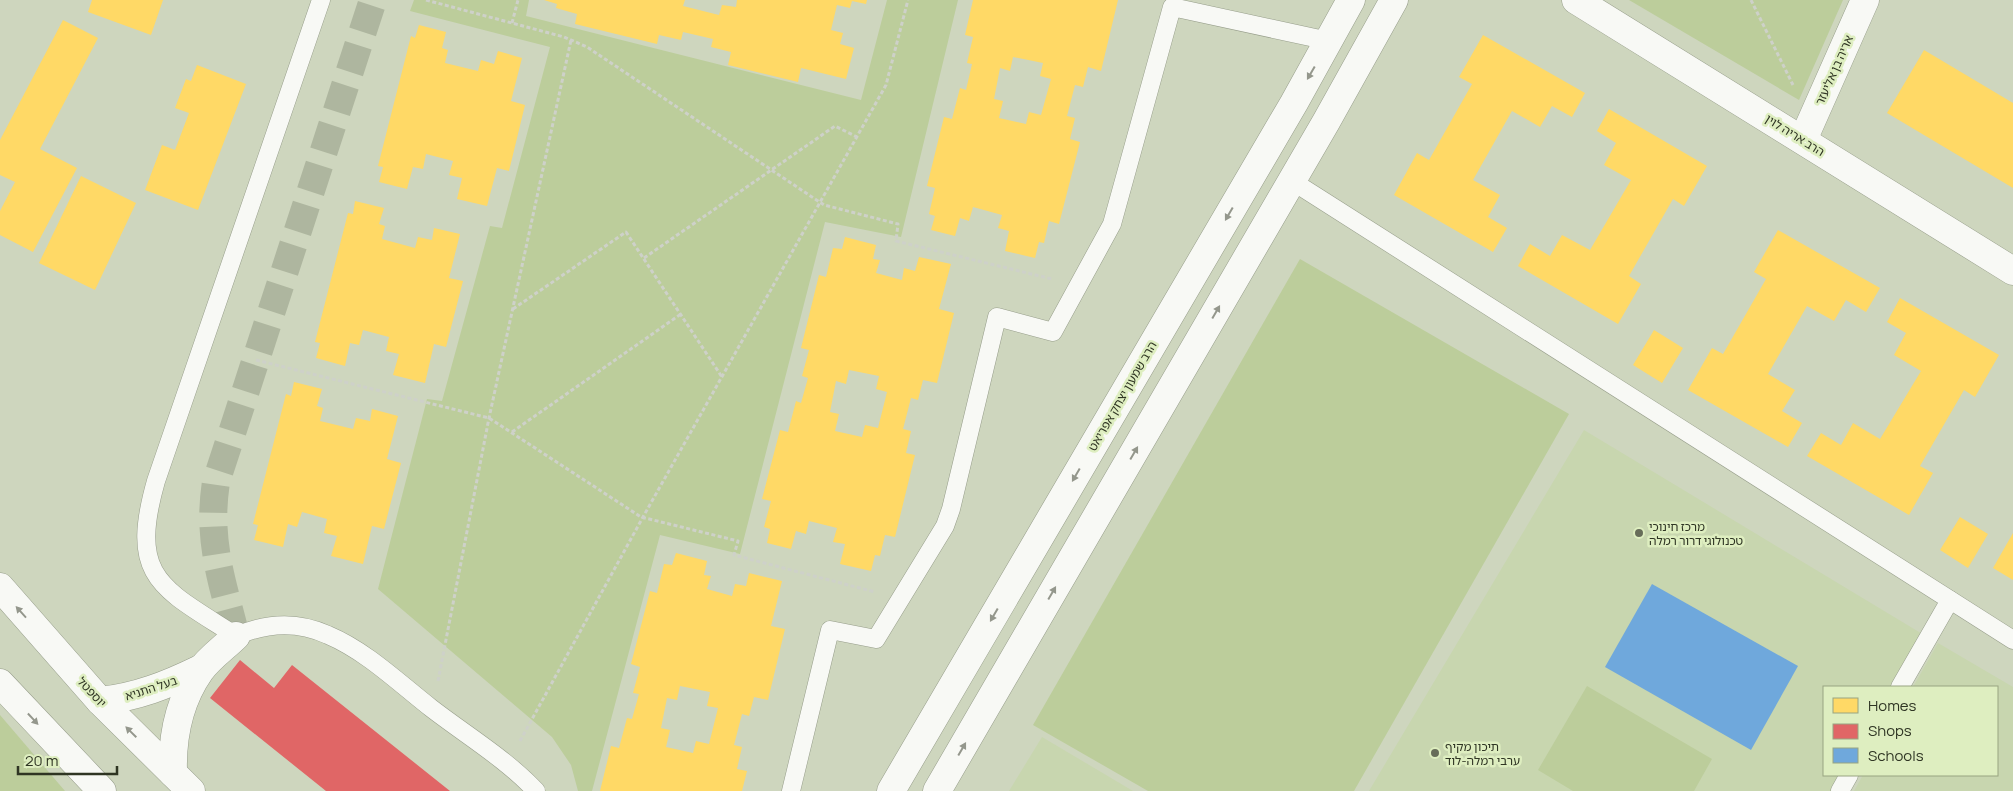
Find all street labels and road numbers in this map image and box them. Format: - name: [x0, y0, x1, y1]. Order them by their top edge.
- street label: אריה בן אליעזר: [1811, 32, 1857, 108]
- street label: הרב אריה לוין: [1762, 110, 1828, 160]
- street label: הרב שמעון יצחק אפריאט: [1084, 338, 1160, 454]
- street label: בעל התניא: [123, 672, 179, 704]
- street label: יוספטל: [74, 673, 110, 711]

